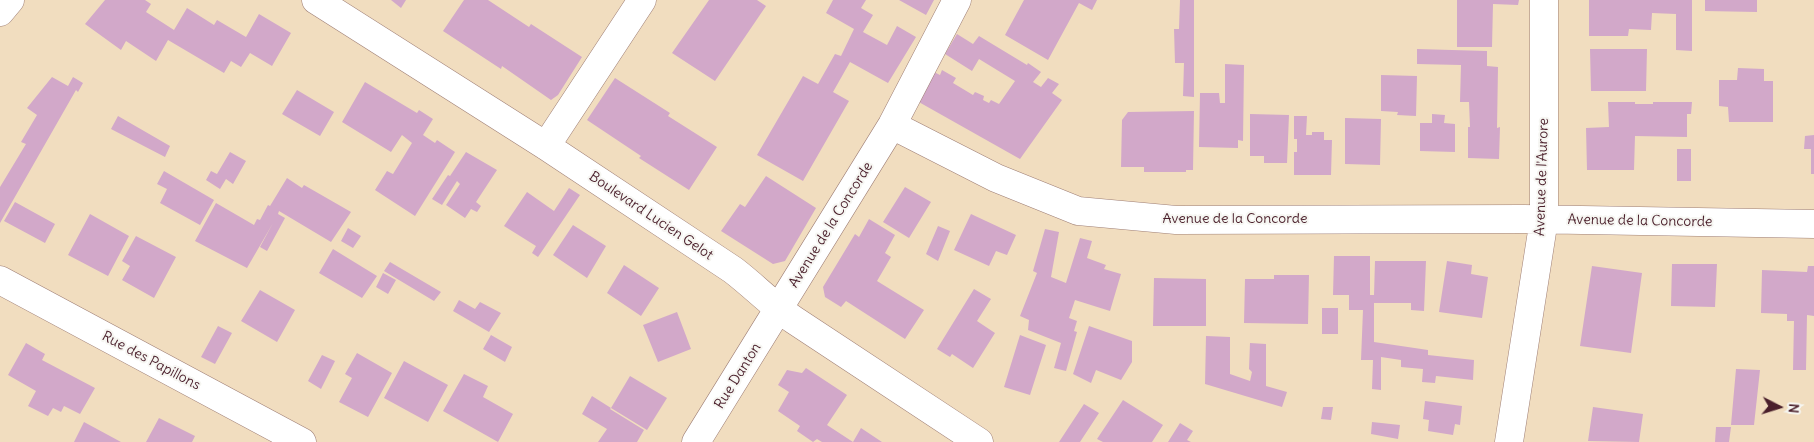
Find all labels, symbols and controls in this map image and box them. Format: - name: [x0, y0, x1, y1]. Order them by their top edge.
- street label: Avenue de l'Aurore: [1532, 118, 1552, 236]
- street label: Avenue de la Concorde: [785, 159, 877, 291]
- street label: Boulevard Lucien Gelot: [586, 168, 716, 264]
- street label: Avenue de la Concorde: [1163, 211, 1307, 227]
- street label: Avenue de la Concorde: [1567, 211, 1713, 231]
- street label: Rue des Papillons: [99, 328, 203, 394]
- street label: Rue Danton: [711, 340, 765, 412]
- north arrow: [1754, 382, 1804, 432]
- text: N: [1785, 403, 1803, 414]

